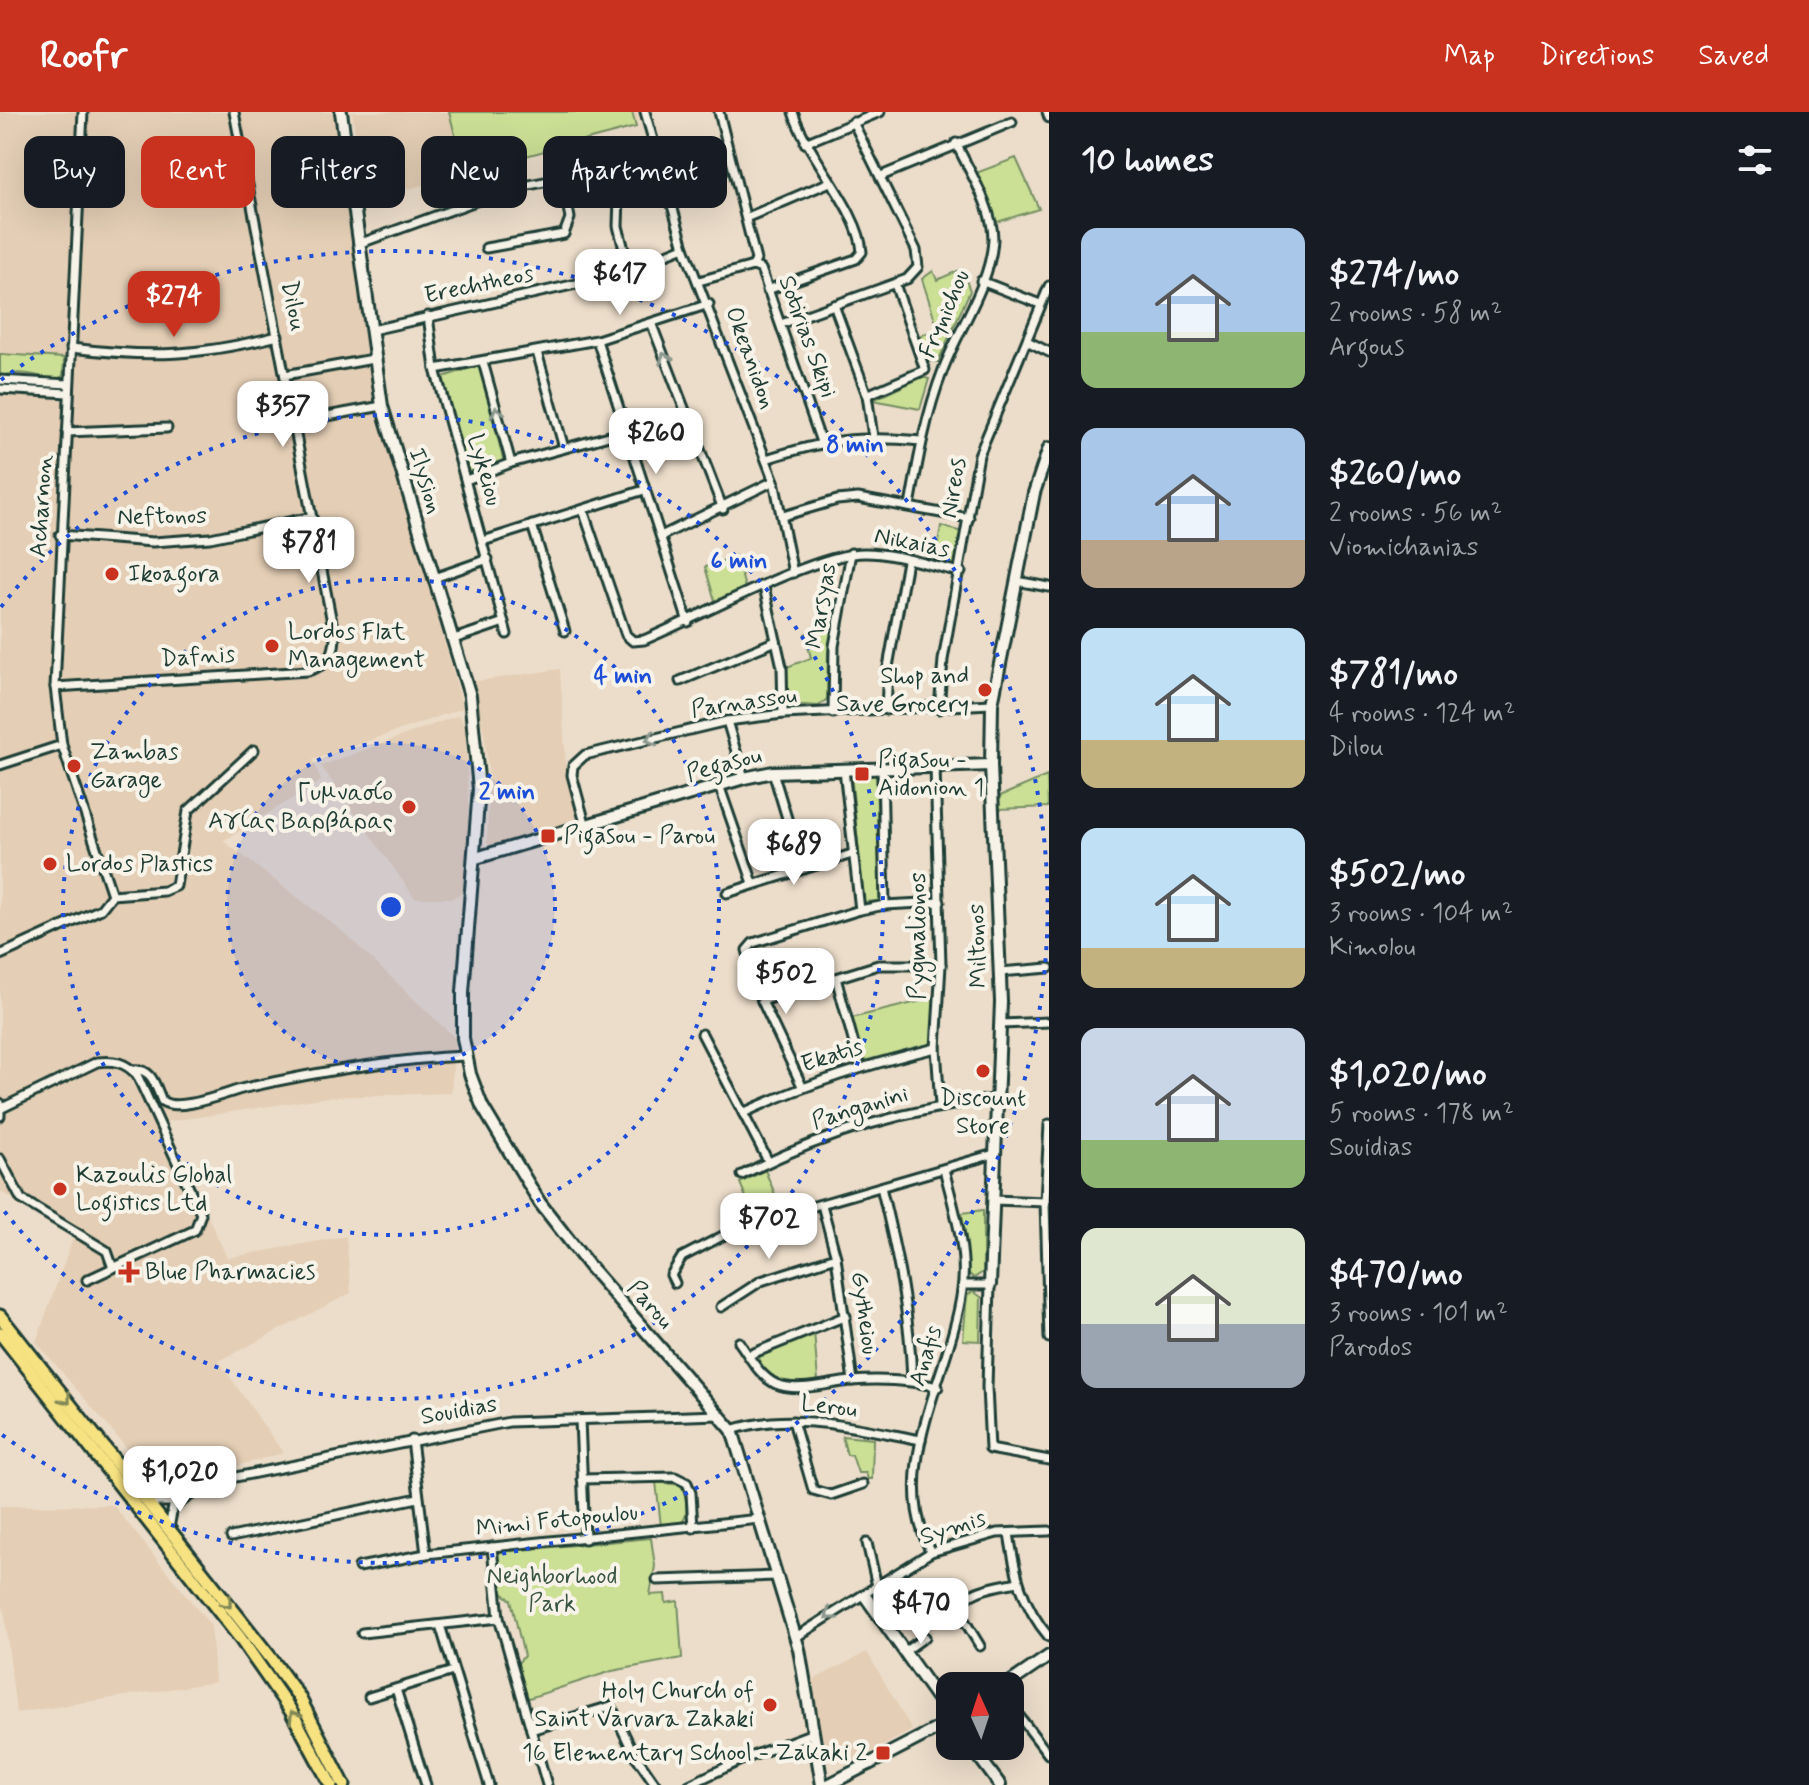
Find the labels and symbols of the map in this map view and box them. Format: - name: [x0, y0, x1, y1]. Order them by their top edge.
- pin: $617: [573, 249, 667, 317]
- street label: Erechtheos: [422, 258, 537, 312]
- street label: Frynichou: [912, 265, 978, 363]
- pin: $274: [127, 271, 221, 339]
- street label: Sotirias Skipi: [771, 272, 843, 402]
- street label: Dilou: [273, 278, 313, 334]
- street label: Okeanidon: [717, 303, 783, 413]
- one-way arrow: [658, 352, 675, 366]
- pin: $357: [236, 381, 330, 449]
- one-way arrow: [490, 406, 506, 420]
- pin: $260: [609, 408, 703, 476]
- text: 8 min: [826, 430, 884, 461]
- street label: Lykeiou: [459, 431, 509, 509]
- street label: Ilysion: [400, 444, 450, 518]
- street label: Acharnon: [23, 454, 61, 558]
- street label: Nireos: [934, 456, 974, 520]
- street label: Neftonos: [117, 501, 207, 533]
- pin: $781: [262, 517, 356, 585]
- street label: Nikaias: [872, 521, 953, 566]
- text: 6 min: [711, 546, 767, 577]
- place label: Ikoagora: [128, 559, 220, 593]
- street label: Marsyas: [799, 560, 845, 651]
- marker: Ikoagora: [103, 565, 121, 583]
- place label: Lordos Flat Management: [288, 617, 425, 678]
- marker: Lordos Flat Management: [263, 637, 281, 655]
- street label: Dafnis: [160, 639, 237, 675]
- text: 4 min: [594, 661, 652, 692]
- place label: Shop and Save Grocery: [836, 661, 969, 720]
- street label: Parnassou: [689, 680, 799, 726]
- marker: Shop and Save Grocery: [976, 681, 994, 699]
- one-way arrow: [645, 730, 658, 747]
- place label: Zambas Garage: [90, 737, 179, 798]
- street label: Pegasou: [683, 740, 766, 793]
- place label: Pigasou - Aidonion 1: [878, 745, 984, 804]
- marker: Zambas Garage: [65, 757, 83, 775]
- marker: Pigasou - Aidonion 1: [853, 765, 871, 783]
- text: 2 min: [479, 777, 535, 808]
- place label: Γυμνασίο Αγίας Βαρβάρας: [208, 778, 393, 837]
- marker: Γυμνασίο Αγίας Βαρβάρας: [400, 798, 418, 816]
- pin: $689: [747, 819, 841, 887]
- place label: Pigasou - Parou: [564, 821, 715, 855]
- marker: Pigasou - Parou: [539, 827, 557, 845]
- place label: Lordos Plastics: [66, 849, 213, 880]
- marker: Lordos Plastics: [41, 855, 59, 873]
- street label: Pygmalionos: [903, 872, 936, 1000]
- centre of rings: [377, 893, 405, 921]
- street label: Miltonos: [961, 903, 995, 989]
- pin: $502: [739, 948, 833, 1016]
- street label: Ekatis: [797, 1031, 867, 1080]
- marker: Discount Store: [974, 1062, 992, 1080]
- street label: Panganini: [808, 1079, 913, 1139]
- place label: Discount Store: [940, 1083, 1026, 1142]
- place label: Kazoulis Global Logistics Ltd: [76, 1160, 232, 1222]
- marker: Kazoulis Global Logistics Ltd: [51, 1180, 69, 1198]
- pin: $702: [722, 1193, 816, 1261]
- place label: Blue Pharmacies: [145, 1257, 316, 1288]
- marker: Blue Pharmacies: [120, 1263, 138, 1281]
- street label: Gytheiou: [843, 1269, 885, 1357]
- street label: Parou: [620, 1274, 680, 1336]
- street label: Anafis: [902, 1321, 950, 1390]
- street label: Lerou: [799, 1388, 859, 1426]
- street label: Souidias: [418, 1389, 500, 1433]
- one-way arrow: [56, 1390, 71, 1404]
- pin: $1,020: [115, 1446, 245, 1514]
- street label: Mimi Fotopoulou: [474, 1497, 640, 1545]
- street label: Symis: [916, 1503, 990, 1553]
- park label: Neighborhood Park: [486, 1561, 618, 1620]
- pin: $470: [874, 1578, 968, 1646]
- one-way arrow: [218, 1594, 232, 1609]
- one-way arrow: [824, 1605, 838, 1619]
- north arrow: [936, 1672, 1024, 1760]
- place label: Holy Church of Saint Varvara Zakaki: [534, 1676, 754, 1735]
- marker: Holy Church of Saint Varvara Zakaki: [761, 1696, 779, 1714]
- one-way arrow: [288, 1711, 303, 1725]
- place label: 16 Elementary School - Zakaki 2: [522, 1738, 867, 1769]
- marker: 16 Elementary School - Zakaki 2: [874, 1744, 892, 1762]

